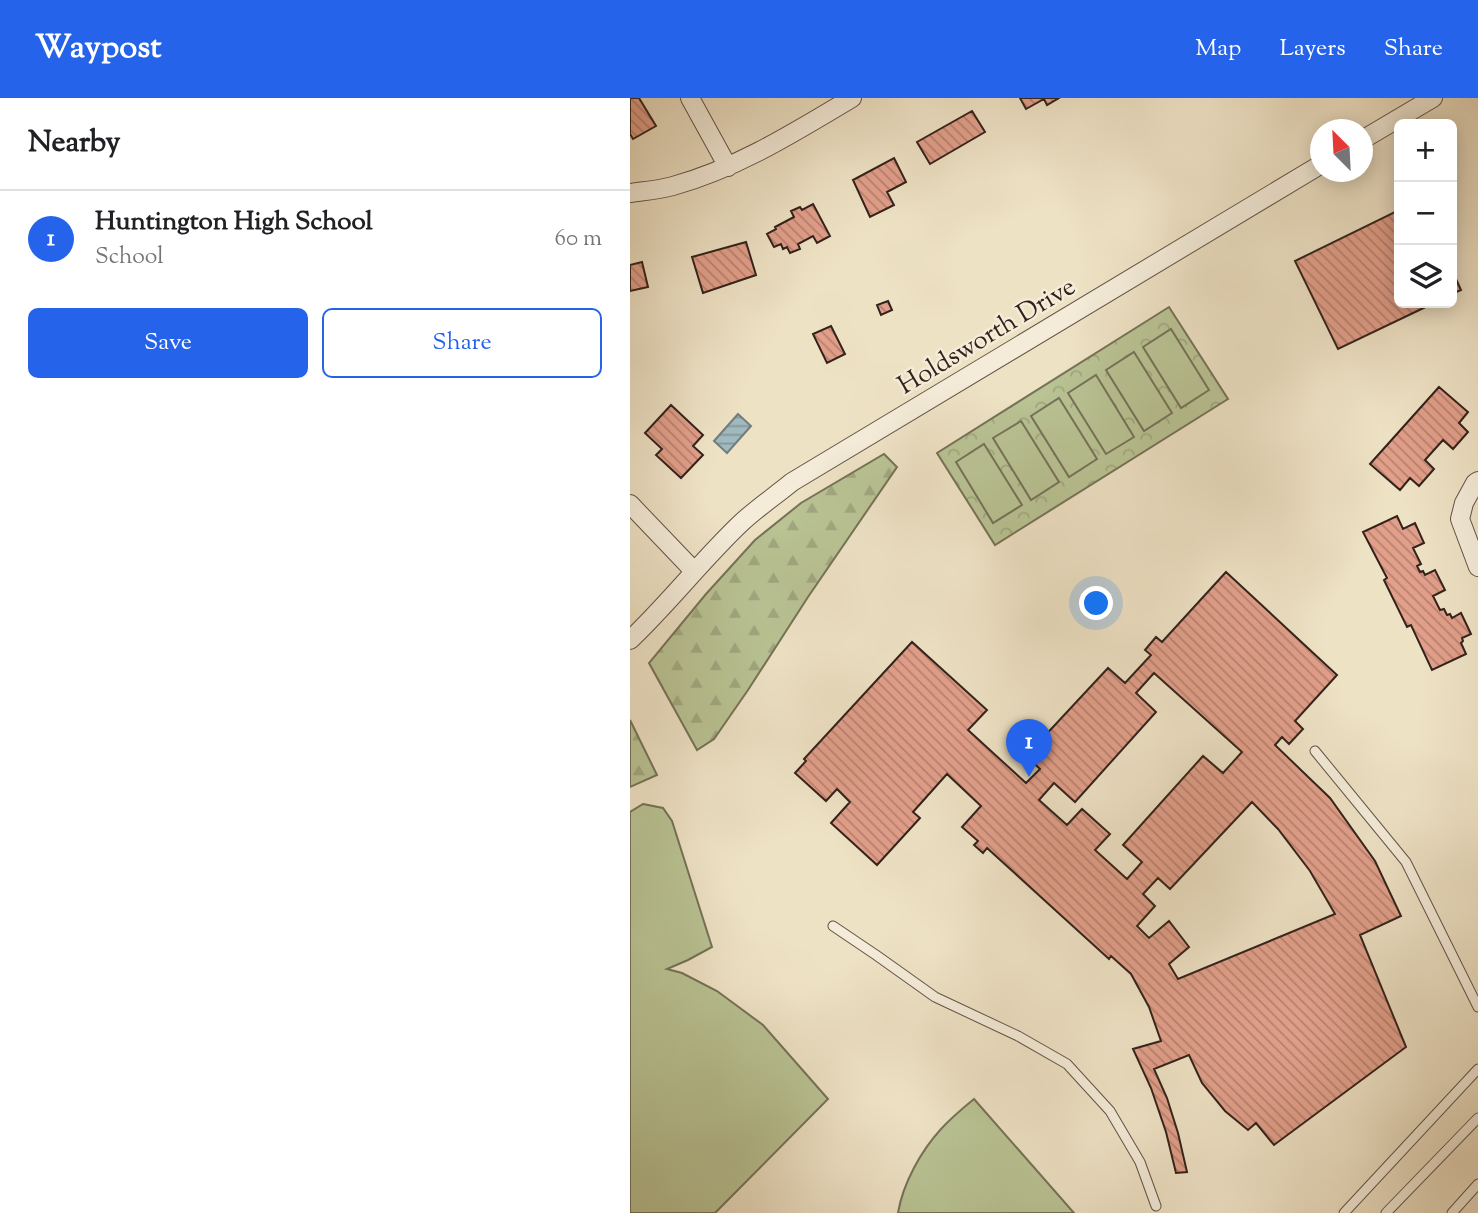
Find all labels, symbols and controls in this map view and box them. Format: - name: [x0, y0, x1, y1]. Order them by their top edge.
- text: Waypost: [35, 25, 162, 73]
- text: Map: [1195, 32, 1241, 66]
- text: Layers: [1279, 32, 1346, 66]
- text: Share: [1384, 32, 1443, 66]
- north arrow: [1310, 119, 1373, 182]
- map controls: [1394, 119, 1457, 308]
- button: +: [1394, 119, 1457, 182]
- text: Nearby: [28, 122, 120, 165]
- button: −: [1394, 182, 1457, 245]
- text: Huntington High School: [95, 204, 373, 241]
- text: 1: [47, 223, 55, 256]
- text: 60 m: [554, 223, 602, 256]
- text: School: [95, 241, 164, 274]
- button: layers: [1394, 245, 1457, 308]
- street label: Holdsworth Drive: [891, 269, 1083, 405]
- button: Save: [28, 308, 308, 378]
- button: Share: [322, 308, 602, 378]
- your location: [1079, 586, 1113, 620]
- pin: 1: [1006, 719, 1052, 777]

